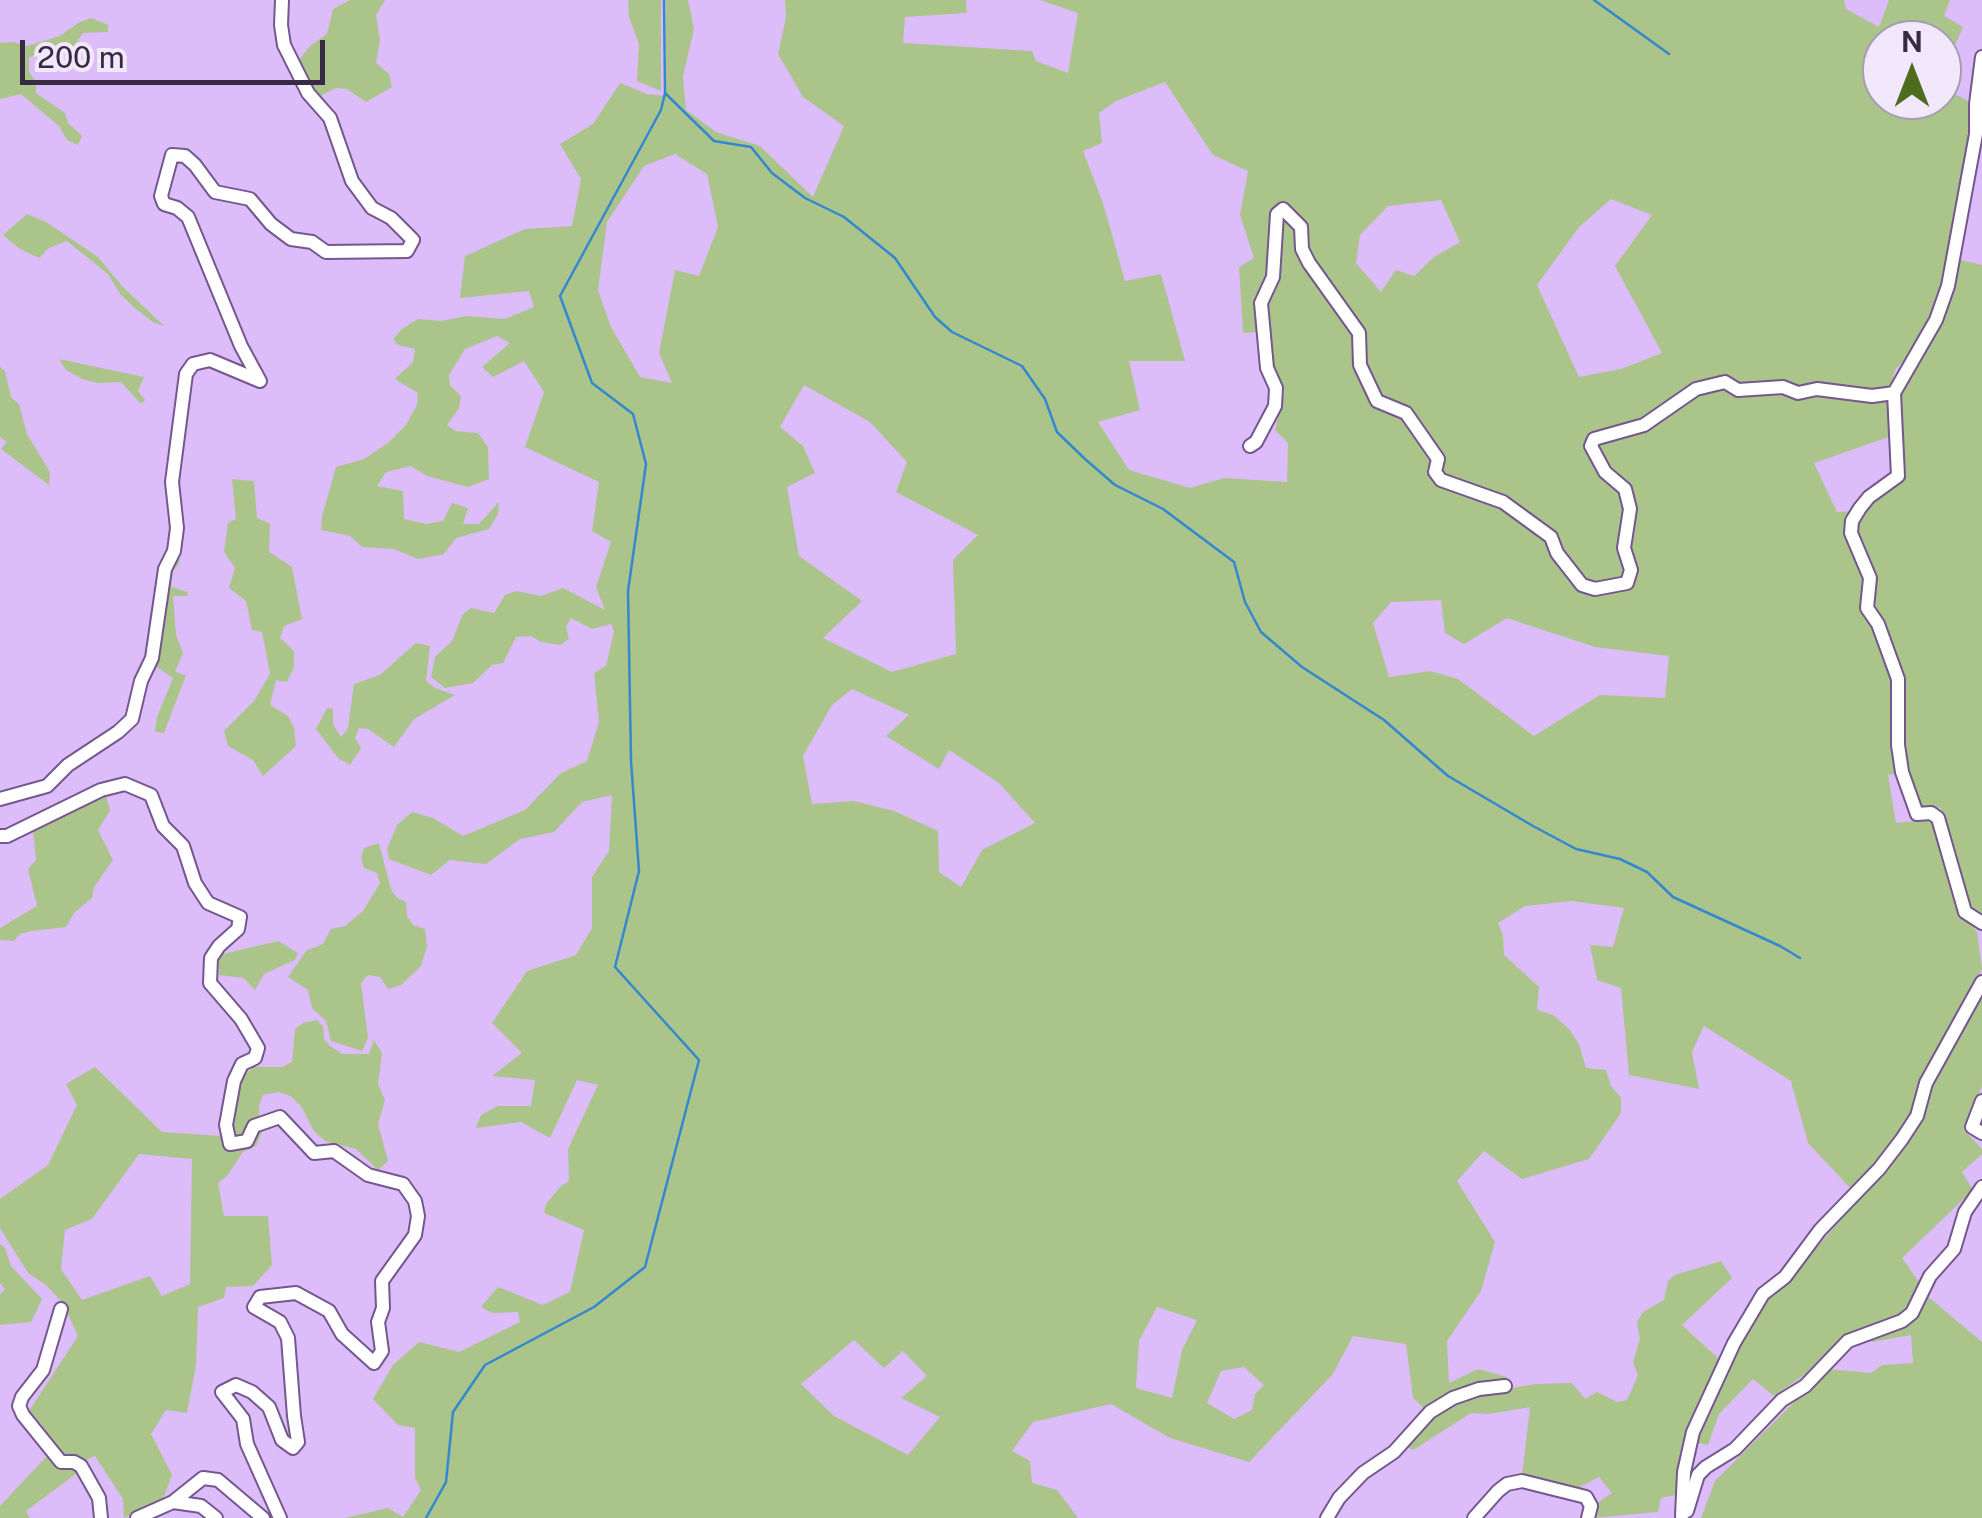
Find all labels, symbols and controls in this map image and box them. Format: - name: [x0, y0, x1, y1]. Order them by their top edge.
- scale bar: [25, 20, 330, 82]
- north arrow: [1862, 20, 1962, 120]
- text: N: [1901, 25, 1923, 58]
- text: 200 m: [37, 39, 125, 75]

